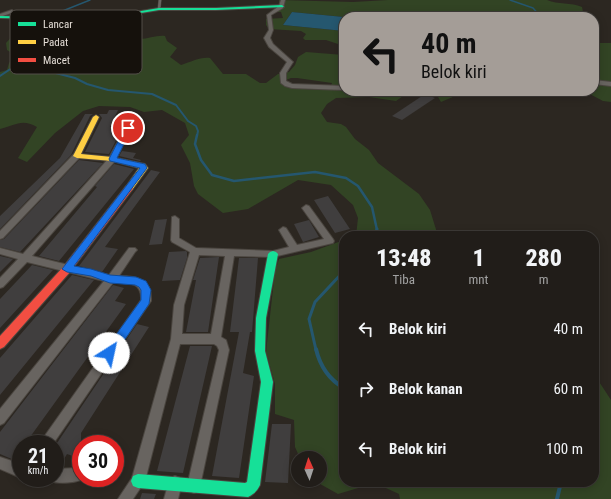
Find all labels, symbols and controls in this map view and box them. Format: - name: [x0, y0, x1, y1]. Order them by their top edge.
- legend: [10, 10, 142, 74]
- text: Lancar: [43, 18, 73, 31]
- text: 40 m: [421, 27, 477, 60]
- icon: left: [355, 28, 407, 80]
- text: Padat: [43, 36, 68, 49]
- text: Macet: [43, 54, 70, 67]
- text: Belok kiri: [421, 61, 487, 82]
- pin: [111, 111, 145, 145]
- icon: arrive: [117, 117, 139, 139]
- text: 13:48: [376, 244, 432, 272]
- text: 1: [472, 244, 485, 272]
- text: 280: [525, 244, 562, 272]
- text: Tiba: [393, 272, 415, 287]
- text: mnt: [469, 272, 488, 287]
- text: m: [539, 272, 549, 287]
- icon: left: [355, 318, 377, 340]
- text: Belok kiri: [389, 320, 446, 338]
- text: 40 m: [553, 320, 583, 338]
- position arrow: [88, 332, 130, 374]
- icon: right: [355, 378, 377, 400]
- text: Belok kanan: [389, 380, 463, 398]
- text: 60 m: [553, 380, 583, 398]
- speed limit sign: 30: [72, 435, 124, 487]
- icon: left: [355, 438, 377, 460]
- text: Belok kiri: [389, 440, 446, 458]
- text: 100 m: [546, 440, 583, 458]
- text: 21: [28, 444, 48, 468]
- north arrow: [291, 451, 327, 487]
- map controls: [291, 451, 327, 487]
- text: km/h: [28, 465, 48, 476]

